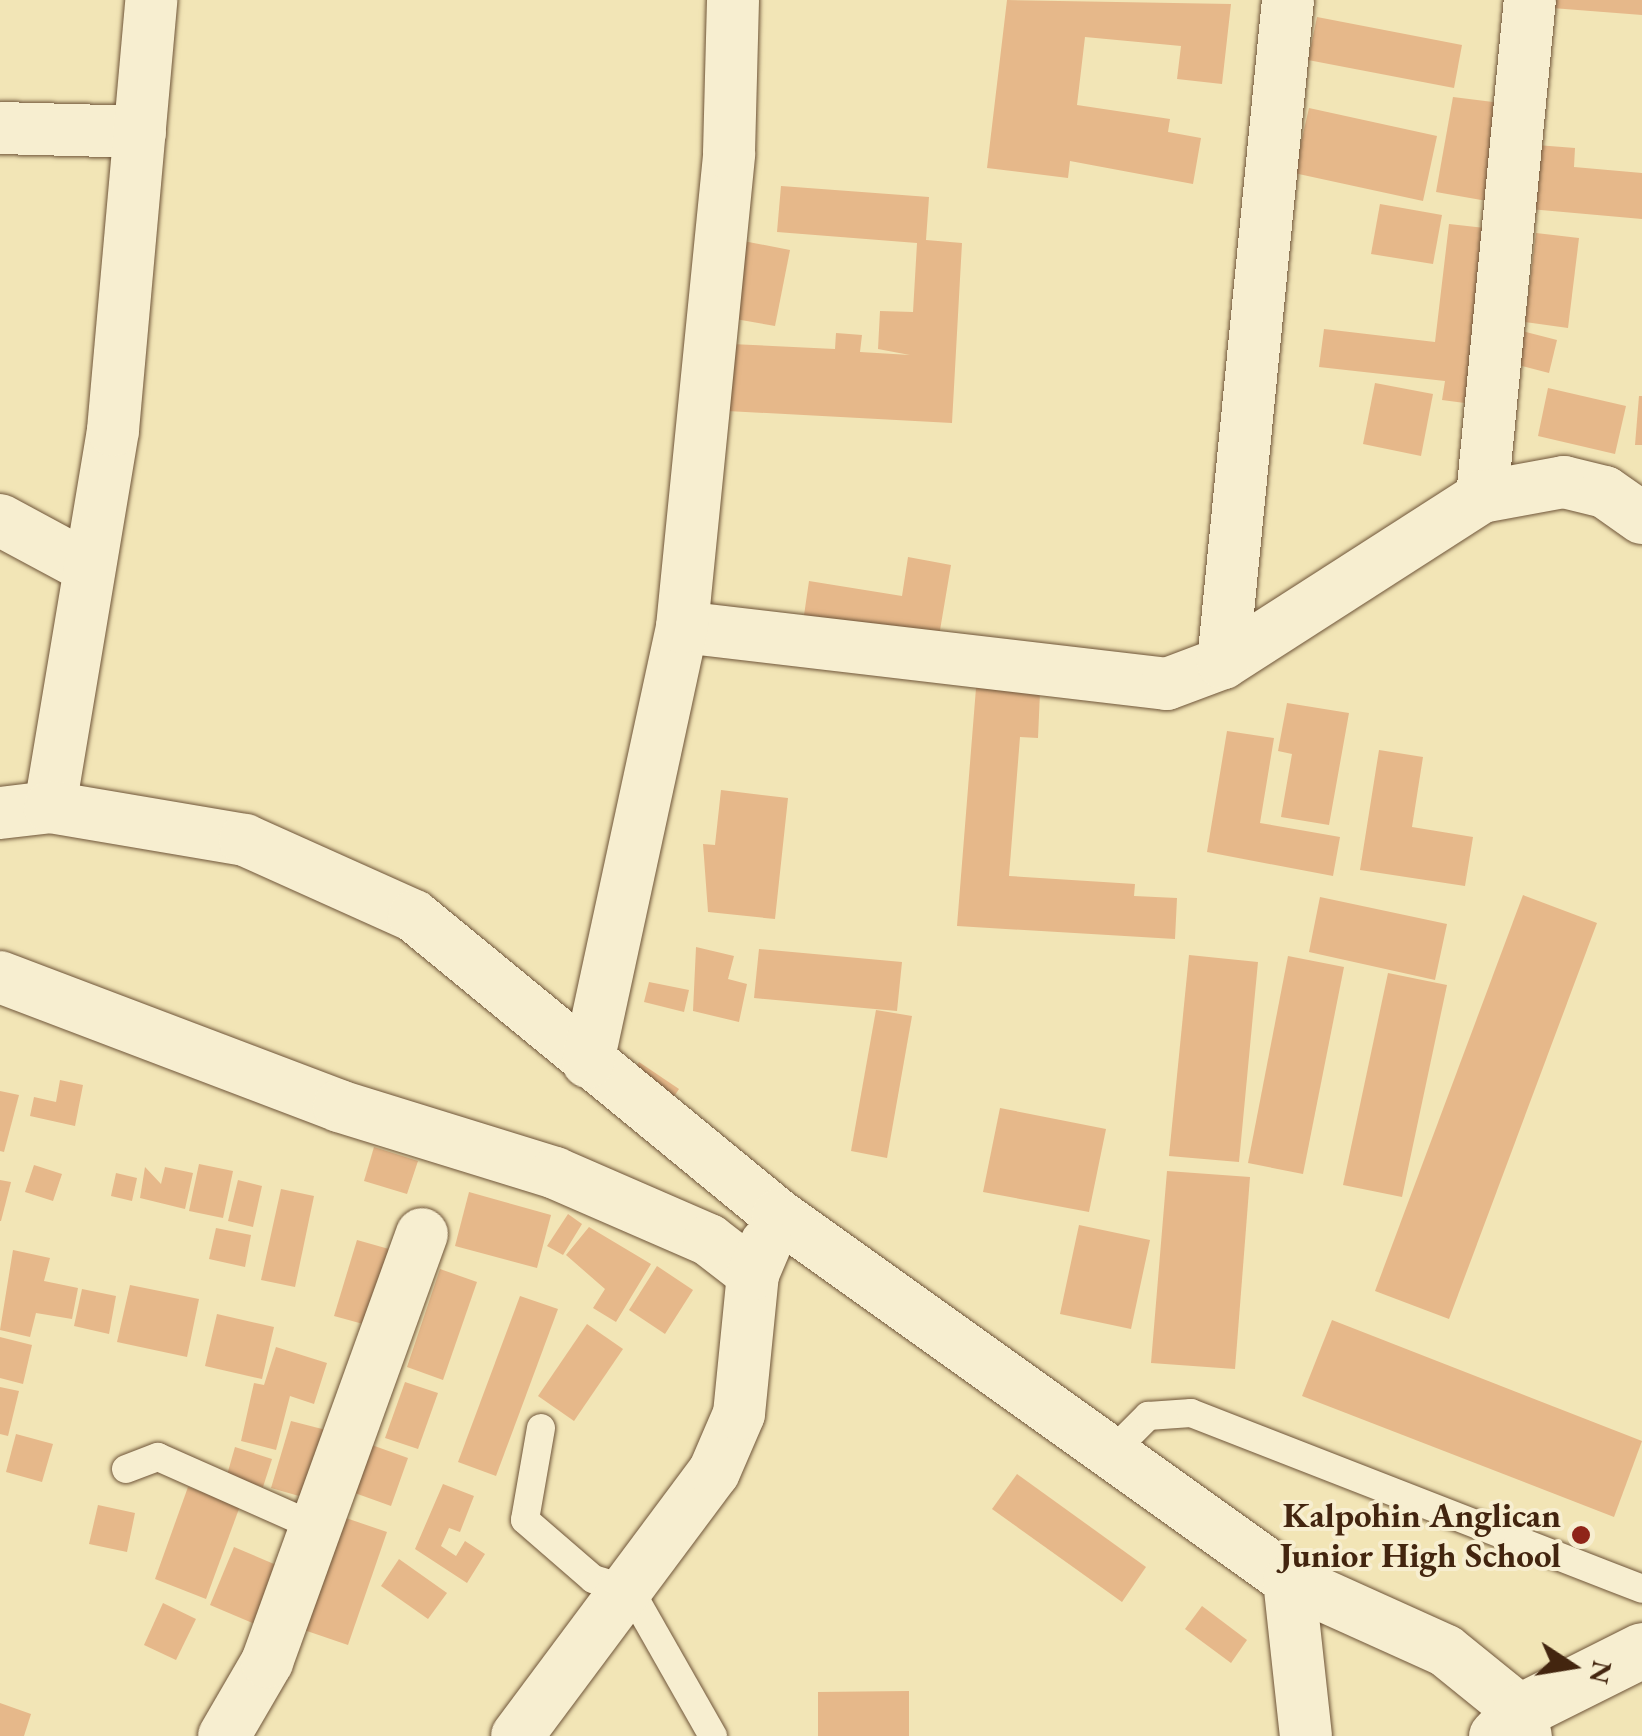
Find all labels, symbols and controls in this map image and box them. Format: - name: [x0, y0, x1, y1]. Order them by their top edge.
- place label: Kalpohin Anglican Junior High School: [1279, 1494, 1561, 1576]
- marker: Kalpohin Anglican Junior High School: [1570, 1524, 1592, 1546]
- north arrow: [1522, 1616, 1622, 1716]
- text: N: [1581, 1657, 1621, 1687]

